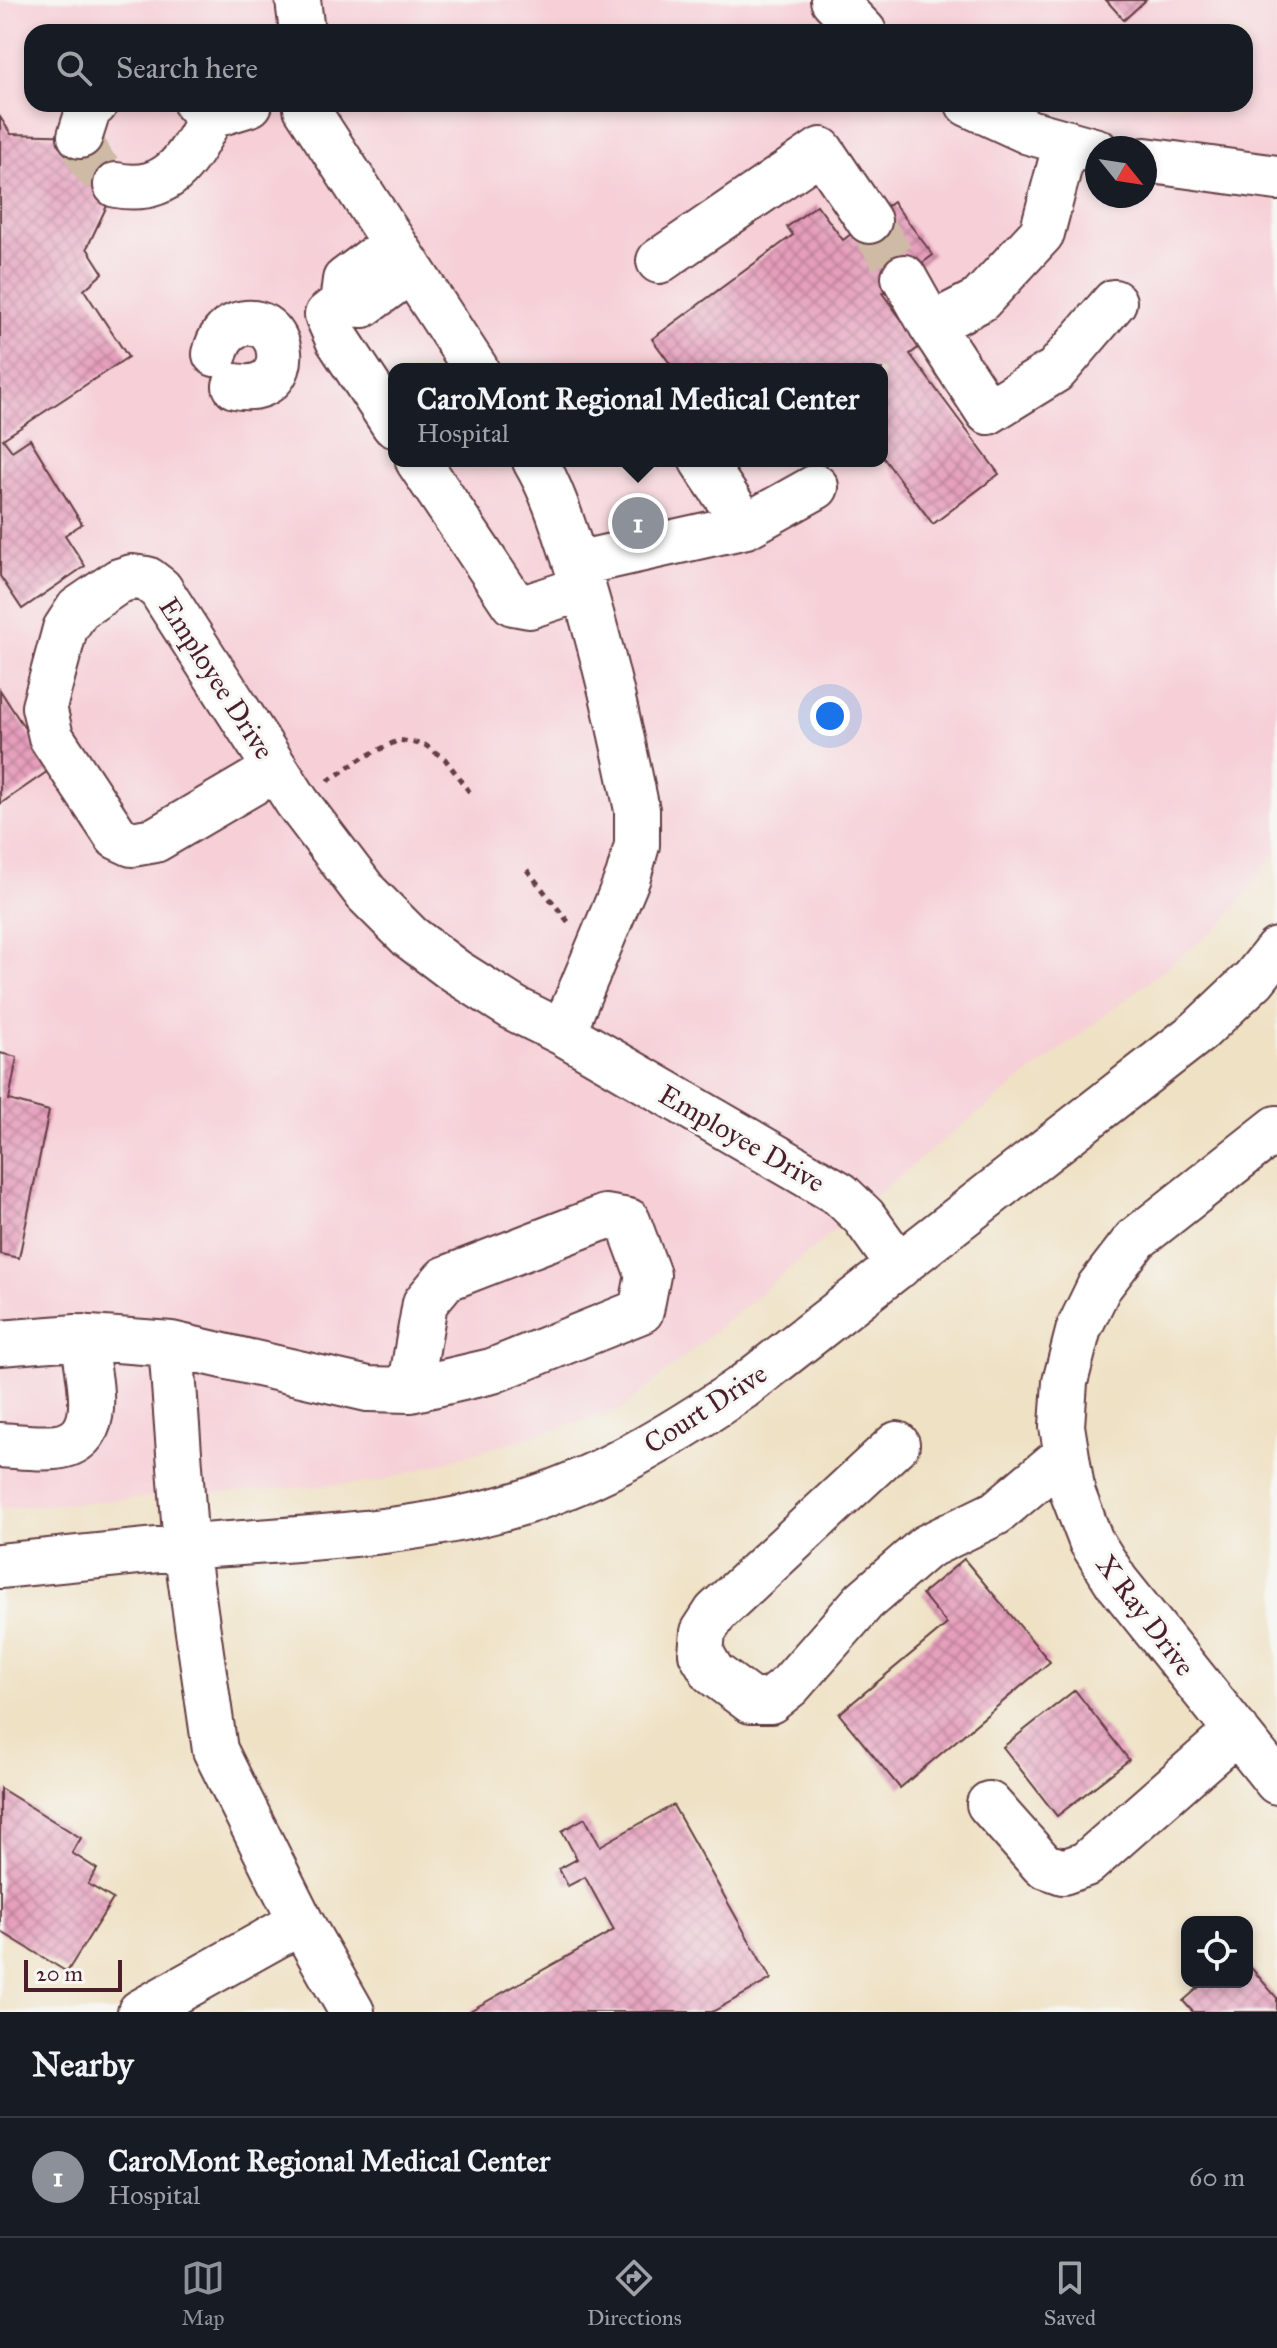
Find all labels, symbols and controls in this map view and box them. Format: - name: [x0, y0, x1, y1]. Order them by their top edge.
- search box: [24, 24, 1253, 112]
- icon: search: [52, 46, 96, 90]
- text: Search here: [116, 50, 258, 86]
- north arrow: [1085, 136, 1157, 208]
- popup: [388, 363, 888, 467]
- text: CaroMont Regional Medical Center: [417, 381, 859, 417]
- text: Hospital: [417, 417, 509, 449]
- pin: 1: [612, 493, 664, 553]
- street label: Employee Drive: [151, 591, 282, 766]
- your location: [810, 696, 850, 736]
- street label: Employee Drive: [653, 1077, 831, 1200]
- street label: Court Drive: [637, 1356, 773, 1461]
- street label: X Ray Drive: [1089, 1548, 1203, 1683]
- map controls: [1181, 1916, 1253, 1988]
- button: locate: [1181, 1916, 1253, 1988]
- scale bar: [24, 1956, 122, 1992]
- text: 20 m: [36, 1960, 83, 1987]
- text: Nearby: [32, 2044, 134, 2085]
- text: CaroMont Regional Medical Center: [108, 2143, 550, 2179]
- text: 1: [53, 2161, 63, 2193]
- text: 60 m: [1189, 2161, 1245, 2193]
- text: Hospital: [108, 2179, 200, 2211]
- tab: Map: [181, 2256, 225, 2331]
- tab: Directions: [587, 2256, 682, 2331]
- tab: Saved: [1044, 2256, 1096, 2331]

